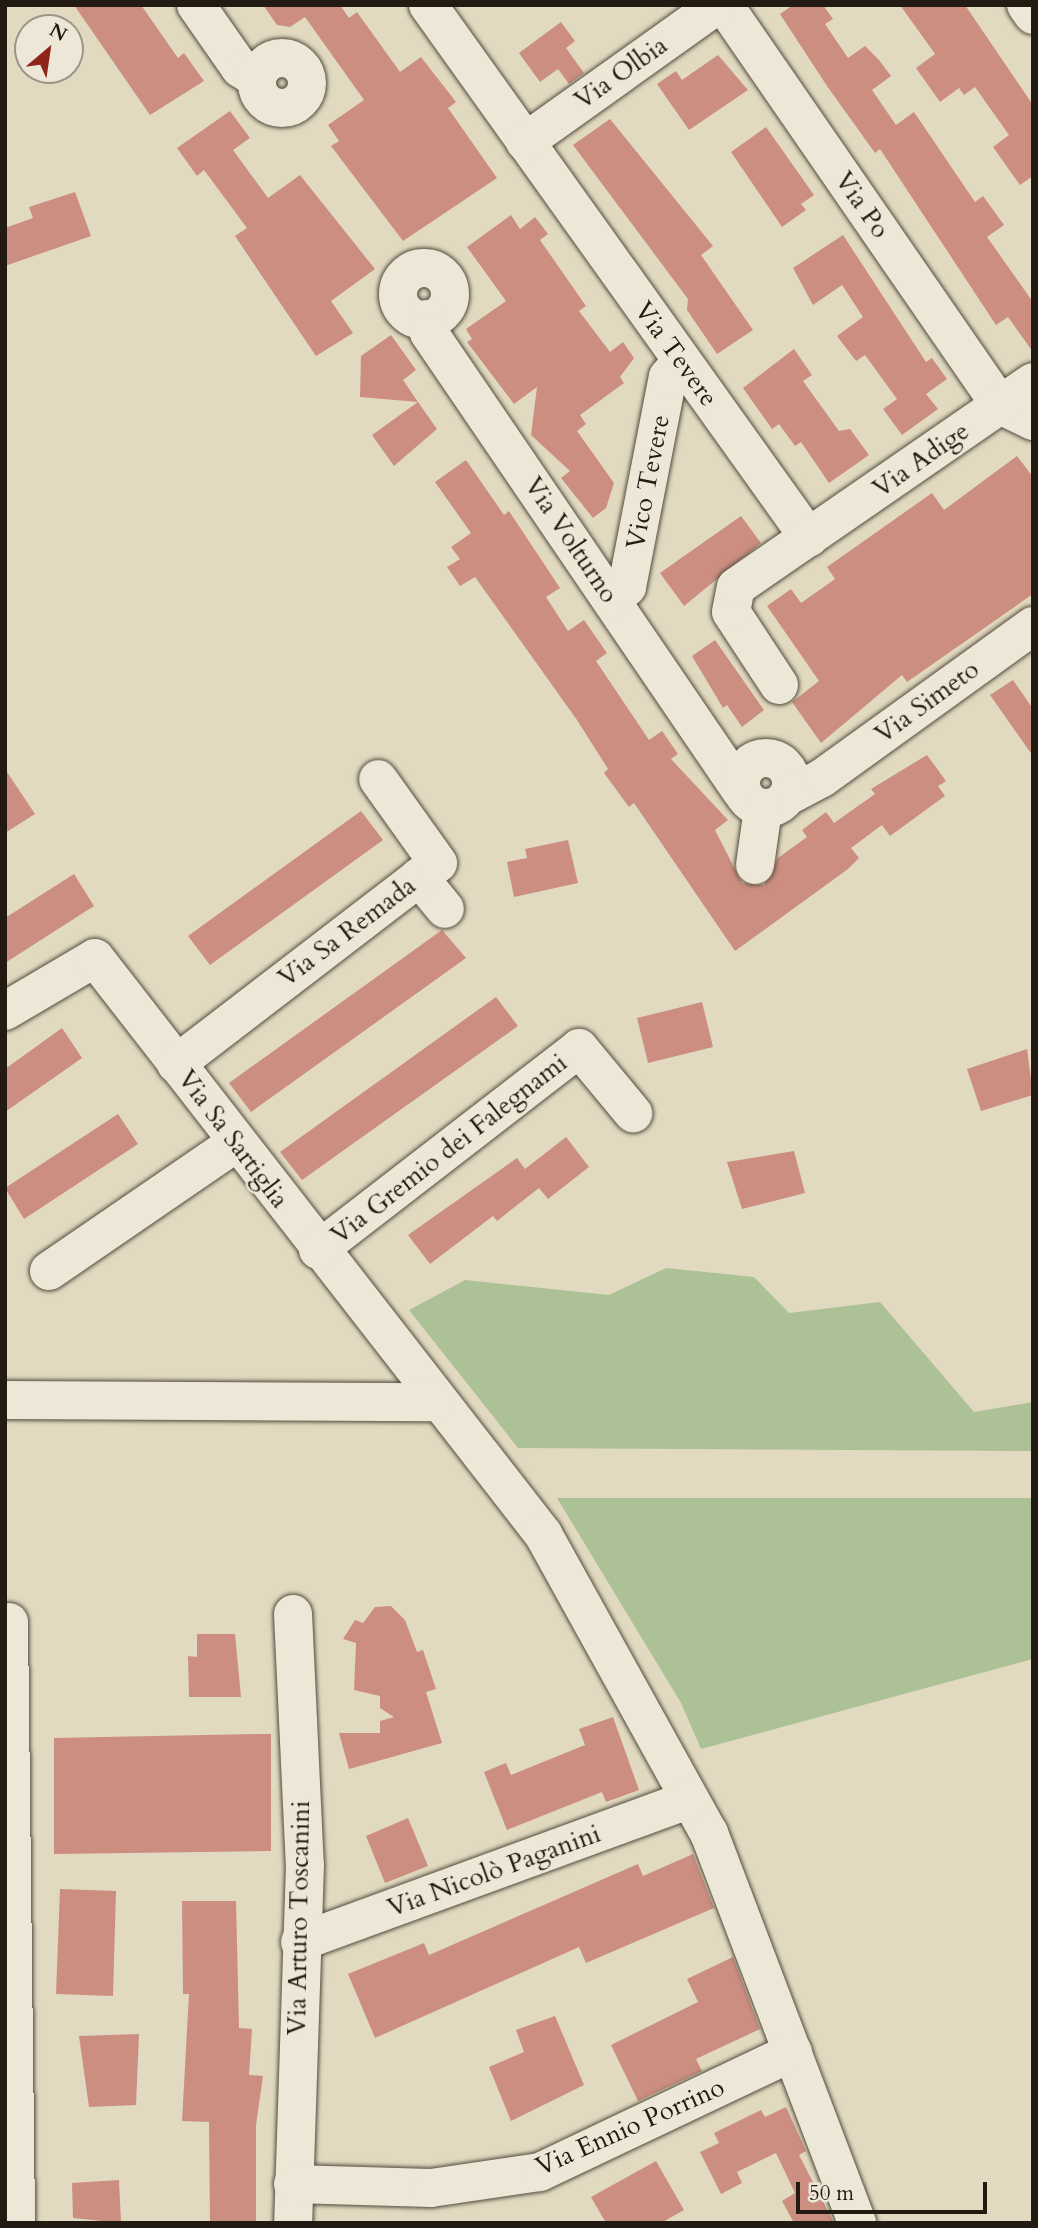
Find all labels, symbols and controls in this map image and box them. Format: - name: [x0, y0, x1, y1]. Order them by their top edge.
- north arrow: [14, 14, 84, 84]
- text: N: [45, 17, 72, 48]
- street label: Via Olbia: [569, 30, 673, 116]
- street label: Via Po: [828, 166, 896, 244]
- street label: Via Tevere: [628, 296, 724, 412]
- street label: Vico Tevere: [620, 412, 676, 552]
- street label: Via Adige: [867, 415, 975, 505]
- street label: Via Volturno: [517, 471, 625, 609]
- street label: Via Simeto: [869, 654, 985, 750]
- street label: Via Sa Remada: [272, 870, 422, 994]
- street label: Via Gremio dei Falegnami: [325, 1047, 573, 1251]
- street label: Via Sa Sartiglia: [171, 1064, 295, 1214]
- street label: Via Arturo Toscanini: [281, 1800, 317, 2036]
- street label: Via Nicolò Paganini: [383, 1818, 605, 1924]
- street label: Via Ennio Porrino: [531, 2071, 729, 2183]
- scale bar: [800, 2168, 991, 2212]
- text: 50 m: [809, 2179, 854, 2208]

